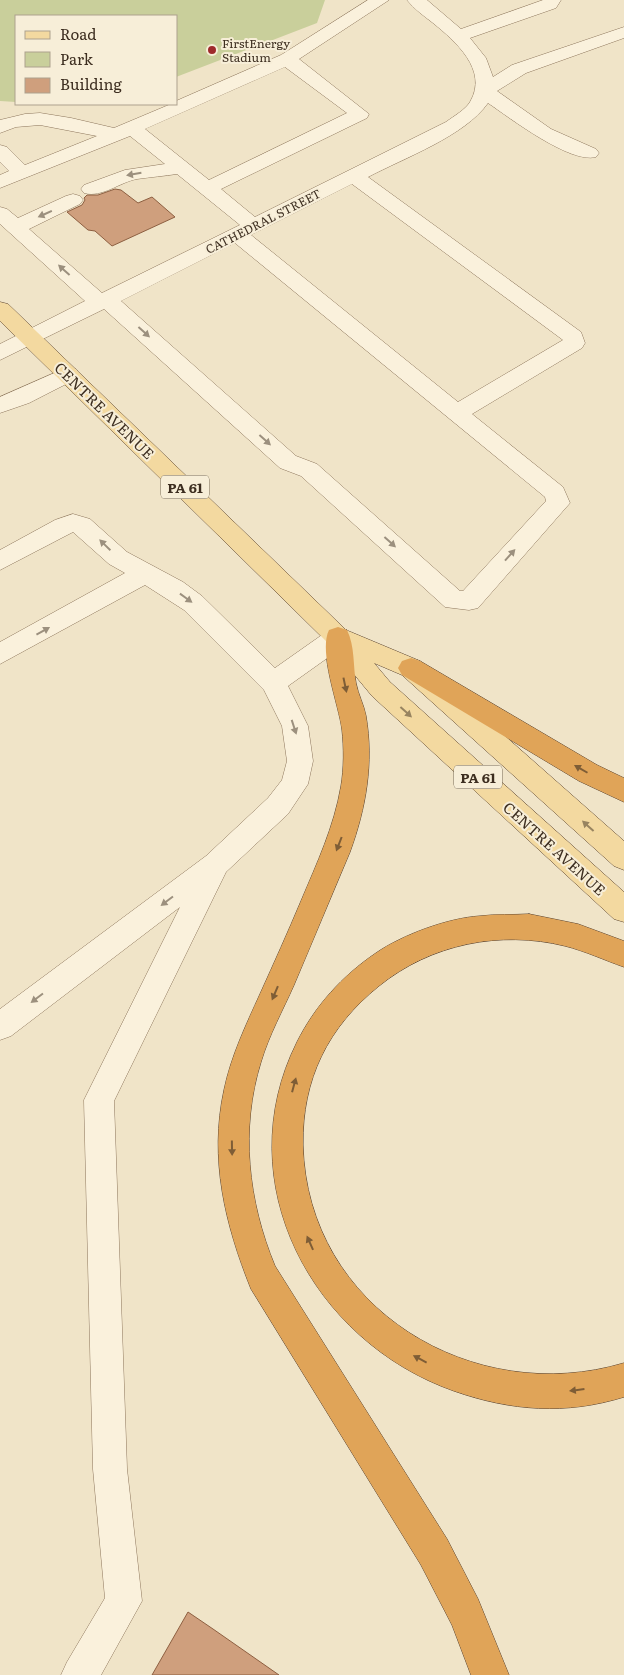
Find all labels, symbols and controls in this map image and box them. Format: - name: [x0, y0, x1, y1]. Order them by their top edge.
- legend: [15, 15, 178, 105]
- text: Road: [60, 22, 96, 45]
- place label: FirstEnergy Stadium: [222, 34, 290, 66]
- marker: FirstEnergy Stadium: [206, 44, 218, 56]
- text: Park: [60, 47, 94, 70]
- text: Building: [60, 72, 122, 95]
- one-way arrow: [126, 171, 142, 179]
- street label: CATHEDRAL STREET: [202, 184, 324, 258]
- one-way arrow: [38, 211, 52, 219]
- one-way arrow: [58, 264, 70, 276]
- one-way arrow: [137, 326, 149, 338]
- street label: CENTRE AVENUE: [50, 356, 160, 464]
- one-way arrow: [258, 435, 271, 446]
- road number: PA 61: [161, 476, 209, 498]
- one-way arrow: [383, 536, 395, 548]
- one-way arrow: [99, 539, 111, 551]
- one-way arrow: [504, 550, 516, 562]
- one-way arrow: [179, 593, 193, 603]
- one-way arrow: [36, 626, 49, 635]
- one-way arrow: [341, 678, 349, 694]
- one-way arrow: [400, 706, 412, 718]
- one-way arrow: [290, 720, 298, 735]
- one-way arrow: [574, 764, 587, 773]
- road number: PA 61: [454, 766, 502, 789]
- street label: CENTRE AVENUE: [499, 796, 611, 900]
- one-way arrow: [582, 820, 594, 832]
- one-way arrow: [335, 837, 343, 851]
- one-way arrow: [161, 895, 174, 906]
- one-way arrow: [271, 986, 279, 1001]
- one-way arrow: [30, 993, 44, 1003]
- one-way arrow: [290, 1078, 298, 1093]
- one-way arrow: [229, 1141, 237, 1157]
- one-way arrow: [305, 1236, 313, 1250]
- one-way arrow: [413, 1355, 427, 1363]
- one-way arrow: [568, 1387, 584, 1395]

